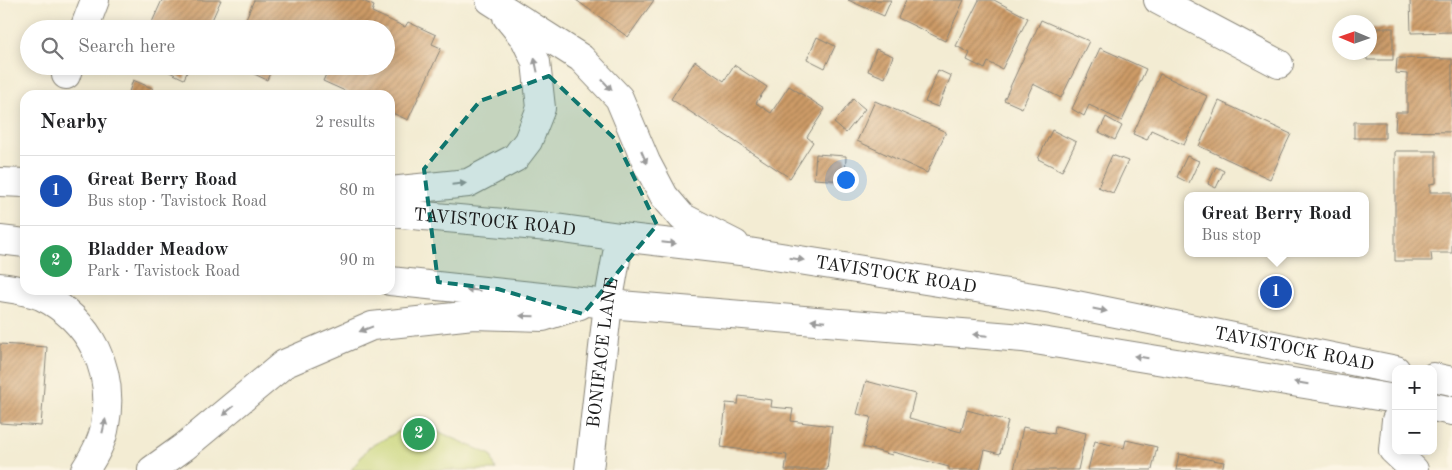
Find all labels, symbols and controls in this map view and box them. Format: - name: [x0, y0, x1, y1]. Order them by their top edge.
- north arrow: [1332, 15, 1377, 60]
- search box: [20, 20, 395, 75]
- icon: search: [38, 34, 66, 62]
- text: Search here: [78, 38, 175, 57]
- one-way arrow: [532, 58, 540, 73]
- one-way arrow: [601, 79, 613, 91]
- text: Nearby: [40, 112, 108, 133]
- text: 2 results: [315, 115, 375, 131]
- one-way arrow: [641, 150, 649, 164]
- your location: [833, 167, 859, 193]
- text: Great Berry Road: [87, 171, 237, 190]
- one-way arrow: [451, 180, 467, 188]
- text: 1: [51, 183, 61, 199]
- text: 80 m: [339, 183, 375, 199]
- popup: [1184, 192, 1369, 257]
- text: Bus stop · Tavistock Road: [87, 194, 267, 210]
- text: Great Berry Road: [1201, 205, 1352, 224]
- street label: TAVISTOCK ROAD: [413, 206, 577, 240]
- text: Bus stop: [1201, 228, 1261, 244]
- one-way arrow: [661, 239, 677, 247]
- text: Bladder Meadow: [87, 241, 229, 260]
- text: 2: [51, 253, 61, 269]
- text: 90 m: [339, 253, 375, 269]
- street label: TAVISTOCK ROAD: [814, 254, 978, 297]
- one-way arrow: [790, 256, 806, 264]
- text: Park · Tavistock Road: [87, 264, 240, 280]
- pin: 1: [1260, 273, 1292, 311]
- street label: BONIFACE LANE: [585, 276, 622, 429]
- one-way arrow: [465, 285, 481, 293]
- one-way arrow: [1093, 306, 1108, 314]
- one-way arrow: [519, 312, 535, 320]
- one-way arrow: [810, 317, 826, 325]
- street label: TAVISTOCK ROAD: [1213, 324, 1376, 374]
- one-way arrow: [358, 325, 373, 333]
- one-way arrow: [972, 330, 988, 338]
- one-way arrow: [1132, 353, 1148, 361]
- map controls: [1392, 365, 1437, 455]
- button: +: [1392, 365, 1437, 410]
- one-way arrow: [1293, 379, 1309, 387]
- one-way arrow: [222, 405, 234, 417]
- button: −: [1392, 410, 1437, 455]
- pin: 2: [403, 415, 435, 453]
- one-way arrow: [101, 417, 109, 433]

